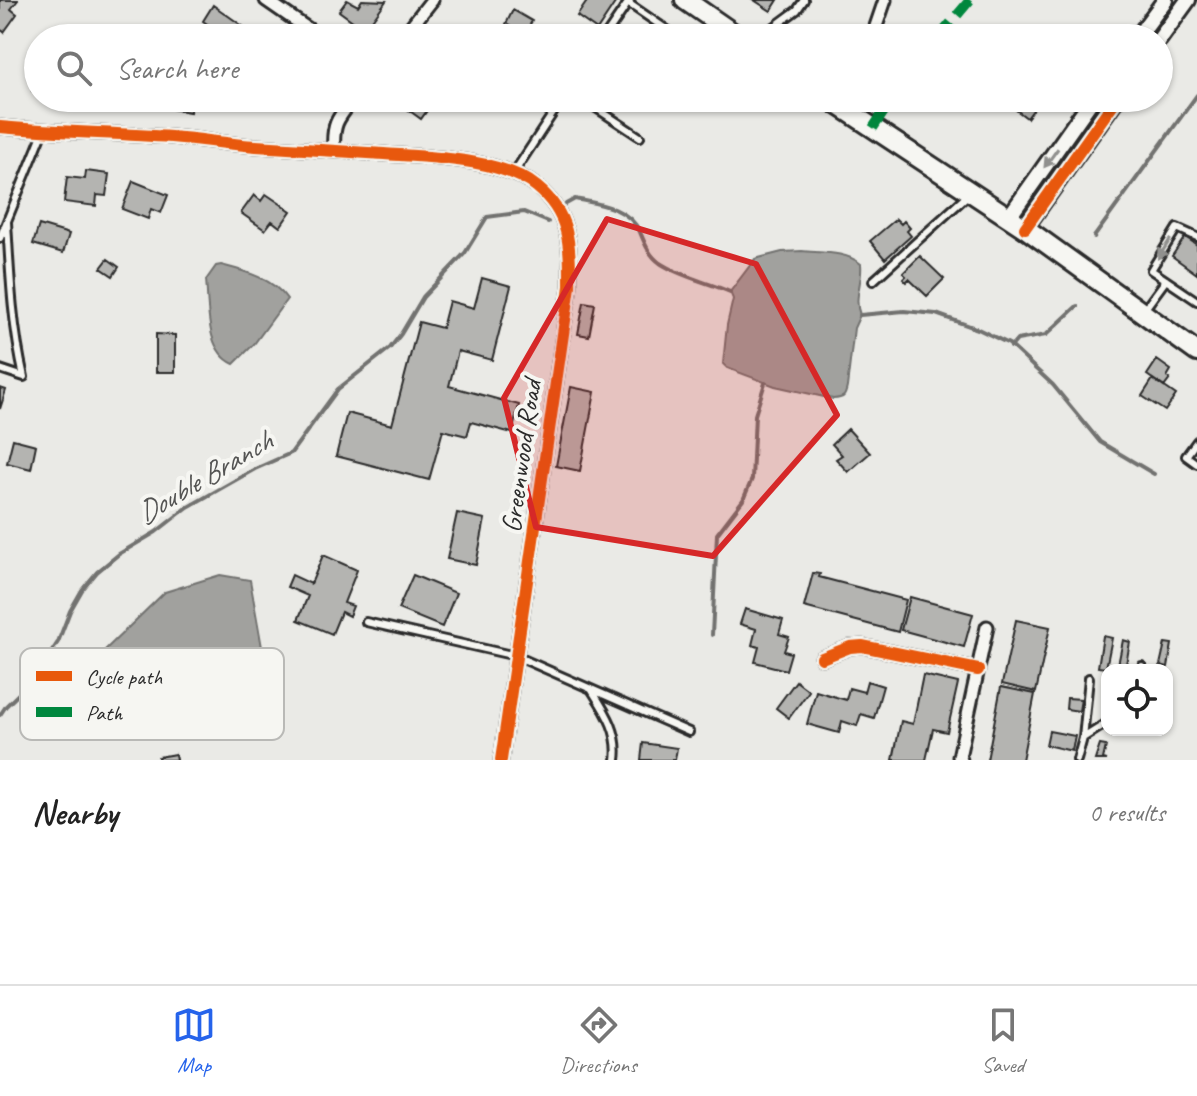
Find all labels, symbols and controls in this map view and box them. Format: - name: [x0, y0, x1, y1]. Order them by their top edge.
- search box: [24, 24, 1173, 112]
- icon: search: [52, 46, 96, 90]
- text: Search here: [116, 49, 238, 87]
- one-way arrow: [1044, 147, 1060, 168]
- one-way arrow: [1157, 238, 1172, 260]
- street label: Greenwood Road: [493, 374, 550, 535]
- water label: Double Branch: [129, 420, 281, 532]
- legend: [20, 648, 284, 740]
- text: Cycle path: [86, 663, 163, 691]
- map controls: [1101, 664, 1173, 736]
- button: locate: [1101, 664, 1173, 736]
- text: Path: [86, 699, 123, 727]
- text: Nearby: [32, 791, 118, 834]
- text: 0 results: [1089, 796, 1165, 829]
- tab: Map: [172, 1003, 216, 1079]
- tab: Directions: [560, 1003, 637, 1079]
- tab: Saved: [981, 1003, 1025, 1079]

